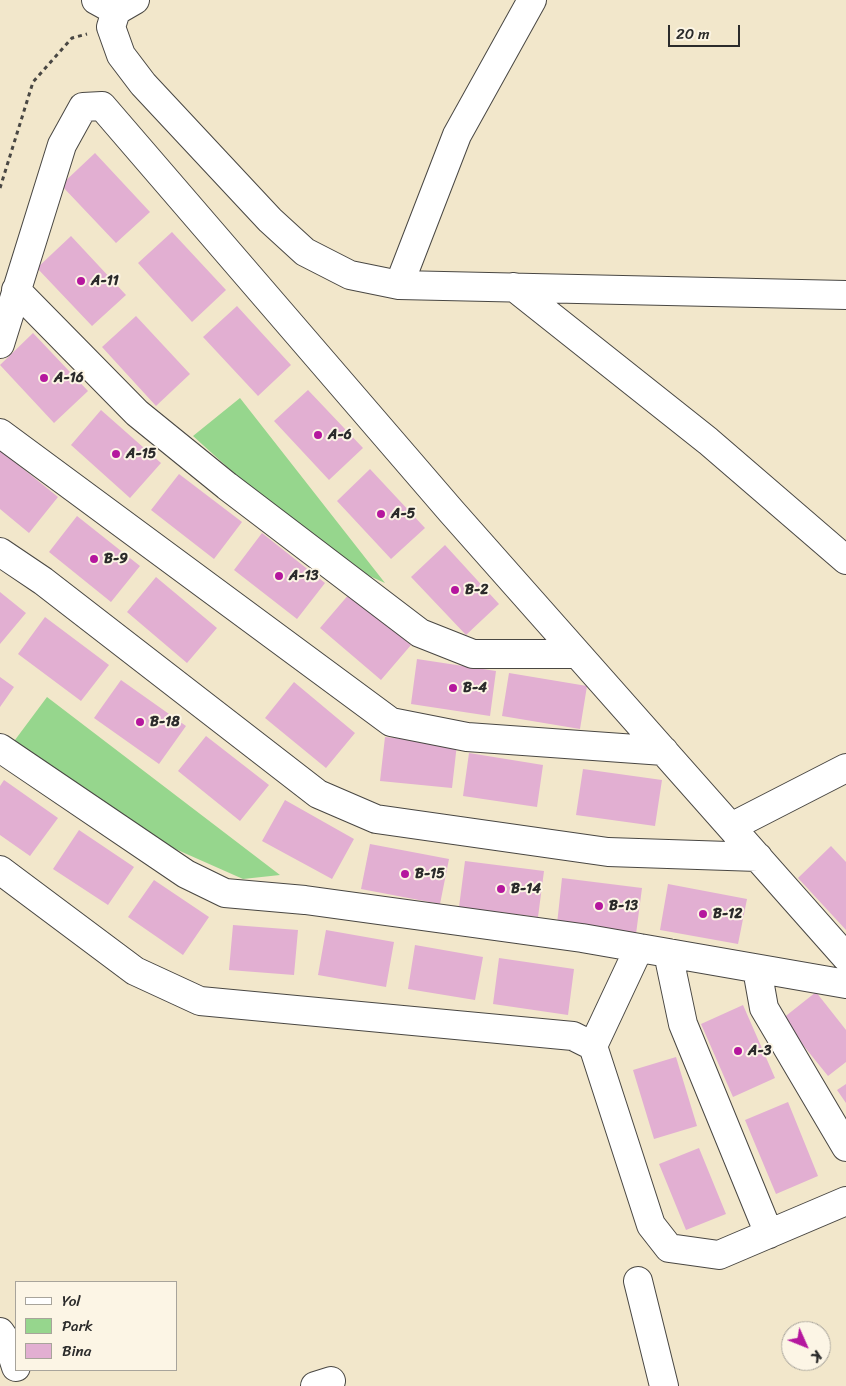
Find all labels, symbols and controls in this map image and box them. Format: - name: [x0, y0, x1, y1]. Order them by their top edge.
- scale bar: [671, 15, 744, 47]
- text: 20 m: [676, 21, 710, 47]
- place label: A-11: [91, 273, 119, 289]
- marker: A-11: [75, 275, 87, 287]
- place label: A-16: [54, 370, 84, 386]
- marker: A-16: [38, 372, 50, 384]
- place label: A-6: [328, 427, 352, 443]
- marker: A-6: [312, 429, 324, 441]
- place label: A-15: [126, 446, 156, 462]
- marker: A-15: [110, 448, 122, 460]
- place label: A-5: [391, 506, 415, 522]
- marker: A-5: [375, 508, 387, 520]
- place label: B-9: [104, 551, 128, 567]
- marker: B-9: [88, 553, 100, 565]
- place label: A-13: [289, 568, 318, 584]
- marker: A-13: [273, 570, 285, 582]
- place label: B-2: [465, 582, 488, 598]
- marker: B-2: [449, 584, 461, 596]
- place label: B-4: [463, 680, 487, 696]
- marker: B-4: [447, 682, 459, 694]
- place label: B-18: [150, 714, 180, 730]
- marker: B-18: [134, 716, 146, 728]
- place label: B-15: [415, 866, 445, 882]
- marker: B-15: [399, 868, 411, 880]
- place label: B-14: [511, 881, 541, 897]
- marker: B-14: [495, 883, 507, 895]
- place label: B-13: [609, 898, 638, 914]
- marker: B-13: [593, 900, 605, 912]
- place label: B-12: [713, 906, 742, 922]
- marker: B-12: [697, 908, 709, 920]
- place label: A-3: [748, 1043, 771, 1059]
- marker: A-3: [732, 1045, 744, 1057]
- legend: [15, 1281, 178, 1371]
- text: Yol: [62, 1288, 81, 1314]
- text: Park: [62, 1313, 93, 1339]
- north arrow: [781, 1321, 831, 1371]
- text: Bina: [62, 1338, 91, 1364]
- text: K: [804, 1344, 828, 1368]

